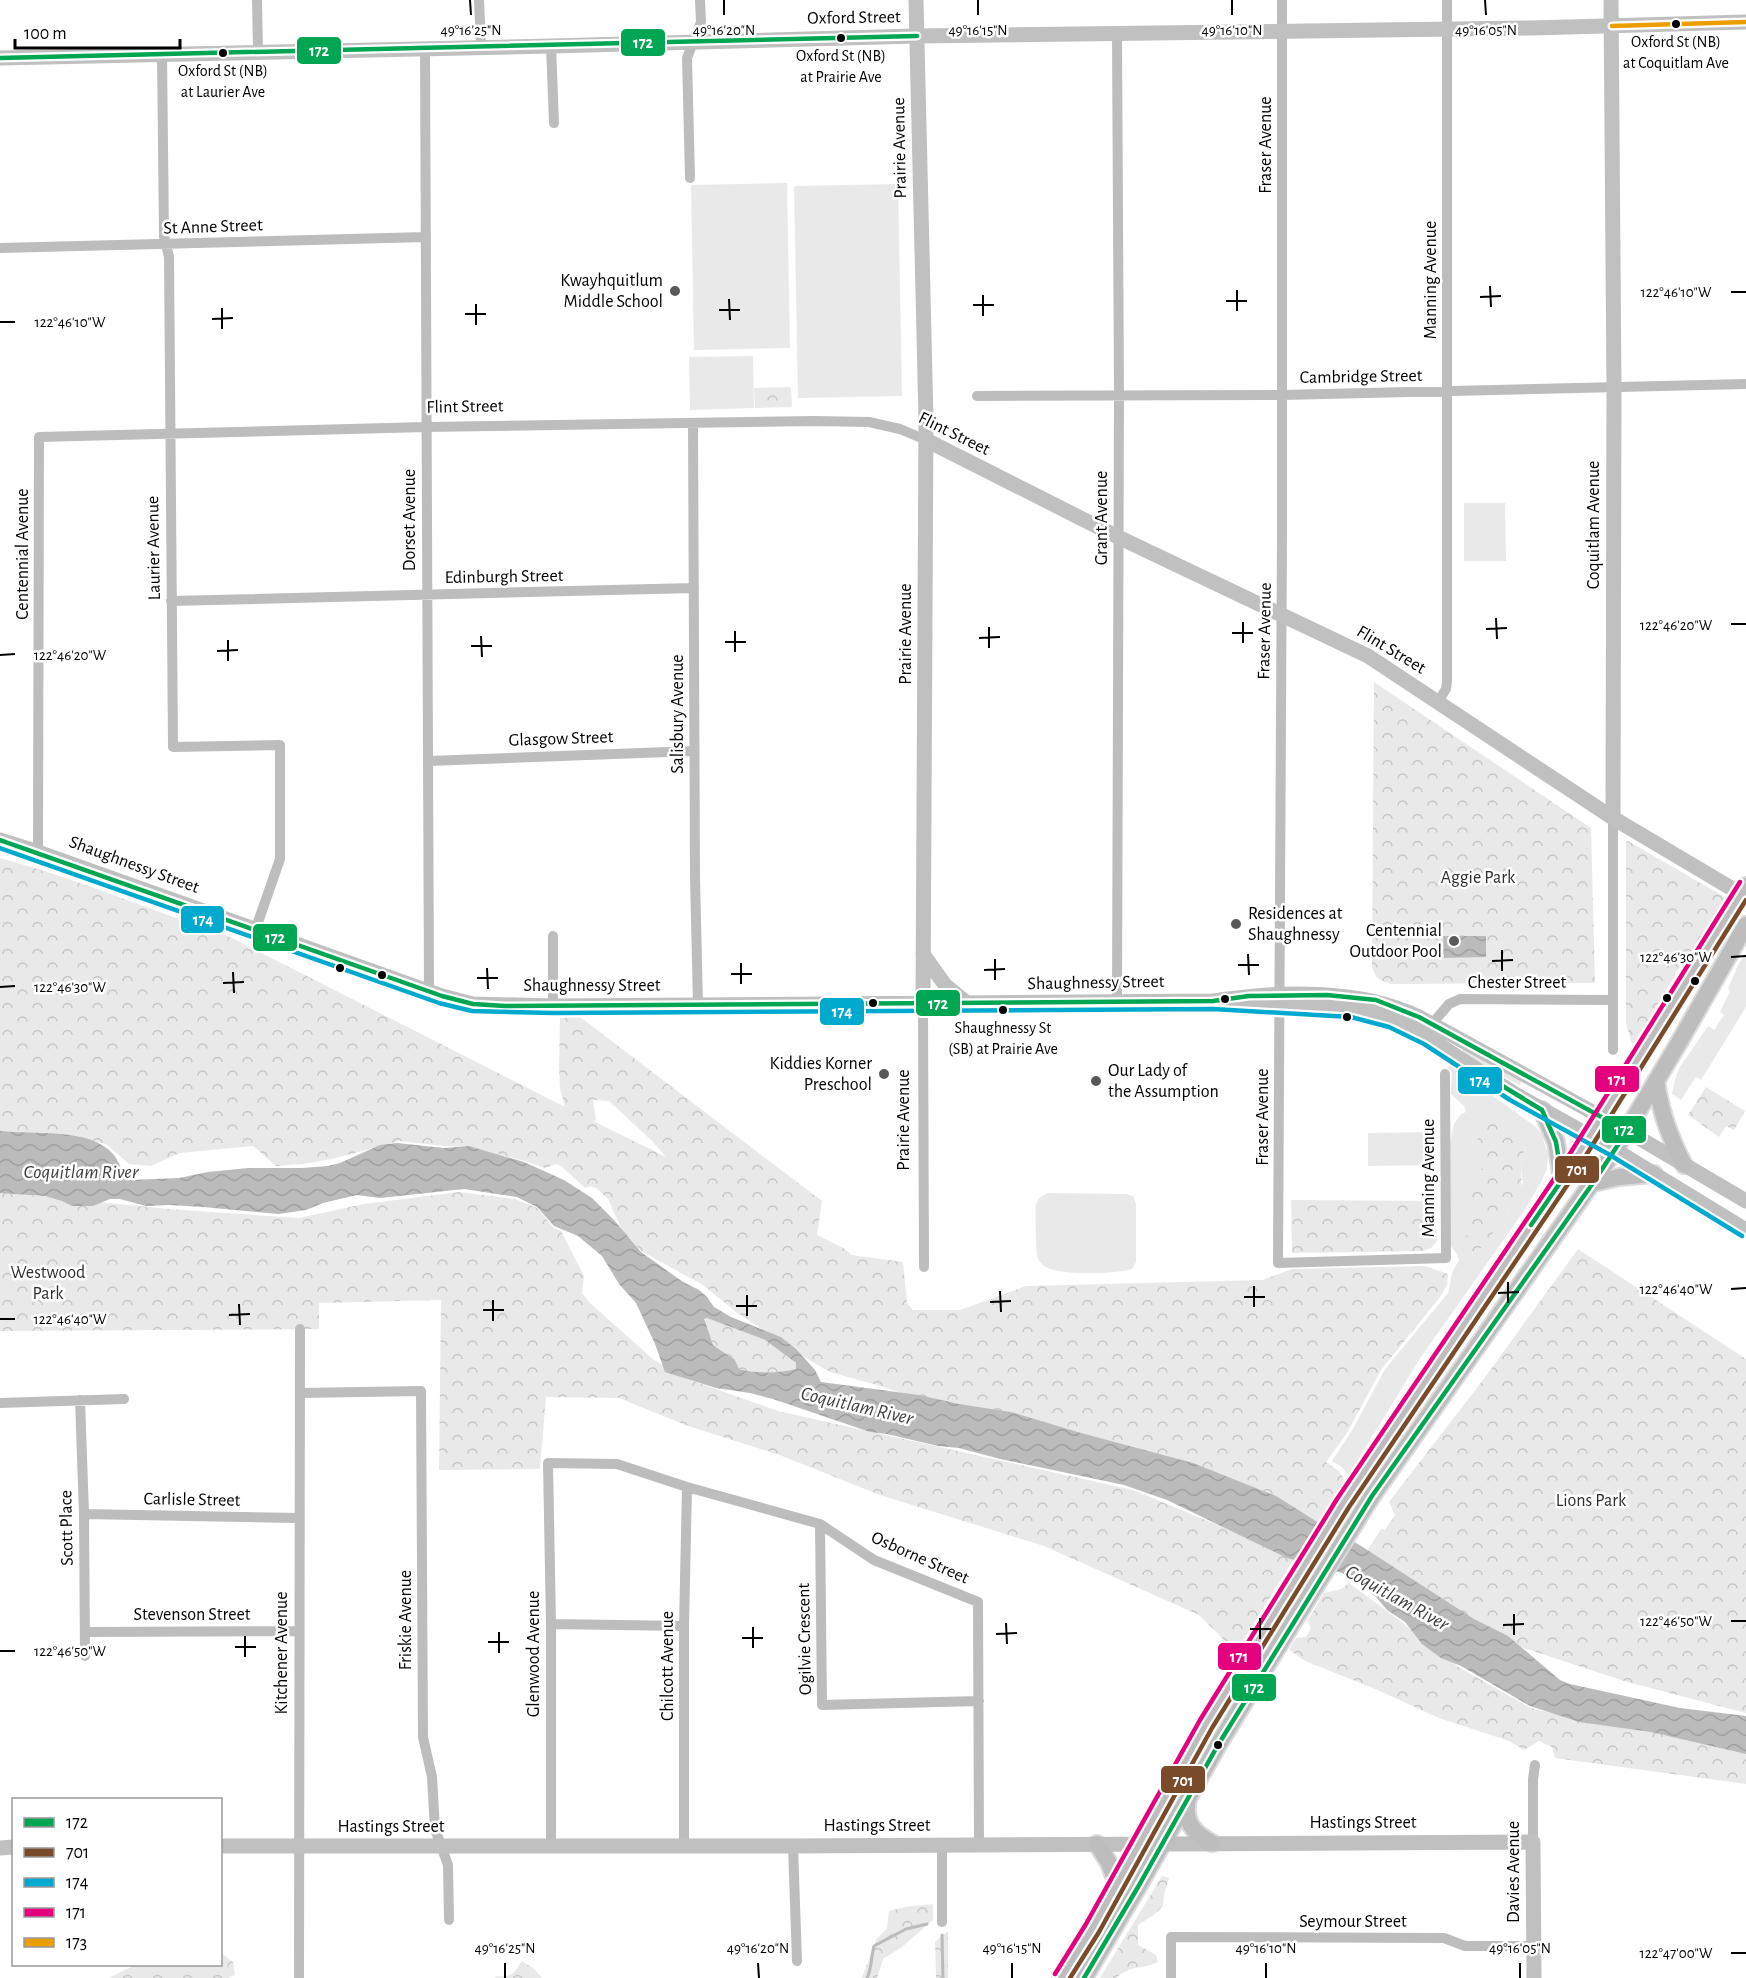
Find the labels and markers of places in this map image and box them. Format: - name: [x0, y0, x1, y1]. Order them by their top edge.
- marker: Oxford St (NB) at Coquitlam Ave: [1670, 18, 1682, 30]
- marker: Oxford St (NB) at Prairie Ave: [835, 32, 847, 44]
- place label: Oxford St (NB) at Coquitlam Ave: [1623, 34, 1729, 71]
- marker: Oxford St (NB) at Laurier Ave: [217, 47, 229, 59]
- place label: Oxford St (NB) at Prairie Ave: [796, 48, 886, 85]
- place label: Oxford St (NB) at Laurier Ave: [178, 63, 268, 100]
- place label: Kwayhquitlum Middle School: [560, 272, 663, 311]
- marker: Kwayhquitlum Middle School: [668, 284, 682, 298]
- place label: Residences at Shaughnessy: [1248, 905, 1343, 944]
- marker: Residences at Shaughnessy: [1229, 917, 1243, 931]
- place label: Centennial Outdoor Pool: [1350, 922, 1442, 961]
- marker: Centennial Outdoor Pool: [1447, 934, 1461, 948]
- unlabelled marker: [334, 962, 346, 974]
- unlabelled marker: [376, 969, 388, 981]
- unlabelled marker: [1689, 975, 1701, 987]
- unlabelled marker: [1661, 992, 1673, 1004]
- unlabelled marker: [1219, 993, 1231, 1005]
- unlabelled marker: [867, 997, 879, 1009]
- marker: Shaughnessy St (SB) at Prairie Ave: [997, 1004, 1009, 1016]
- unlabelled marker: [1341, 1011, 1353, 1023]
- place label: Shaughnessy St (SB) at Prairie Ave: [948, 1020, 1058, 1057]
- place label: Kiddies Korner Preschool: [770, 1055, 872, 1094]
- place label: Our Lady of the Assumption: [1108, 1062, 1219, 1101]
- marker: Kiddies Korner Preschool: [877, 1067, 891, 1081]
- marker: Our Lady of the Assumption: [1089, 1074, 1103, 1088]
- unlabelled marker: [1212, 1739, 1224, 1751]

